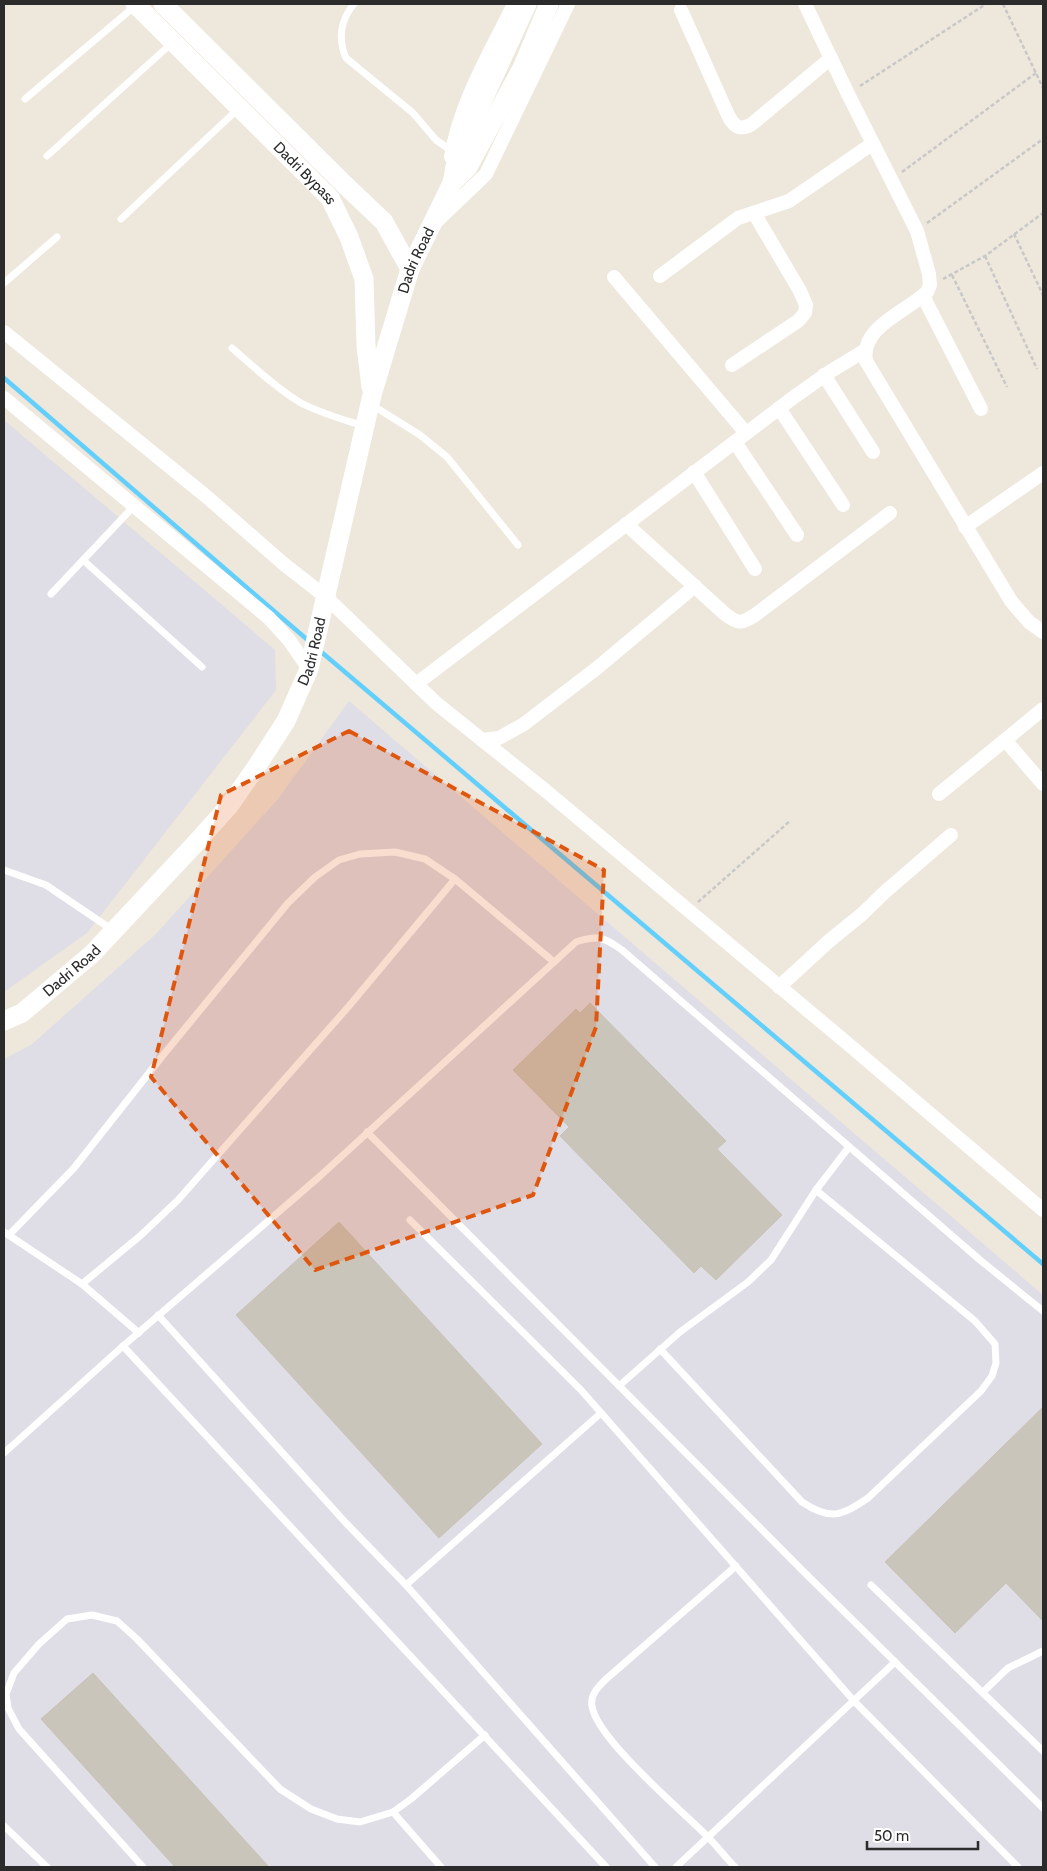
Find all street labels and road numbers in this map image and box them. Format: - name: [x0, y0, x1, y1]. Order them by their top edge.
- street label: Dadri Bypass: [270, 138, 341, 207]
- street label: Dadri Road: [394, 224, 438, 296]
- street label: Dadri Road: [294, 615, 330, 688]
- street label: Dadri Road: [39, 941, 105, 1000]

